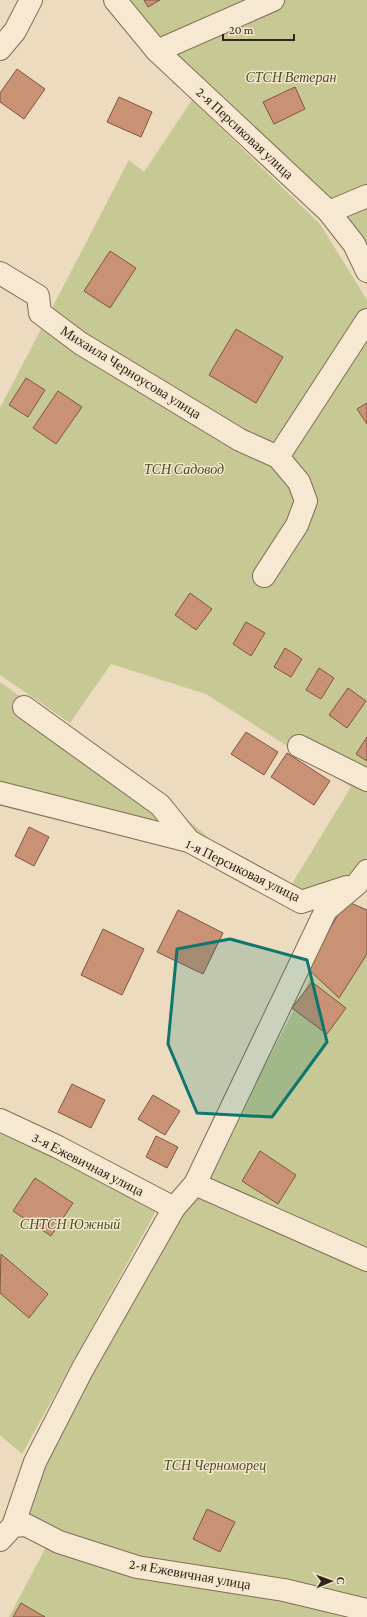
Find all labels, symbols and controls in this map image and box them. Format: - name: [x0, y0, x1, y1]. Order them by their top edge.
- scale bar: [223, 16, 294, 42]
- text: 20 m: [229, 23, 254, 37]
- park label: СТСН Ветеран: [245, 69, 337, 85]
- street label: 2-я Персиковая улица: [193, 84, 298, 183]
- street label: Михаила Черноусова улица: [58, 322, 205, 422]
- park label: ТСН Садовод: [144, 461, 224, 477]
- street label: 1-я Персиковая улица: [183, 835, 303, 905]
- street label: 3-я Ежевичная улица: [29, 1129, 147, 1200]
- park label: СНТСН Южный: [20, 1216, 120, 1232]
- park label: ТСН Черноморец: [164, 1457, 266, 1473]
- street label: 2-я Ежевичная улица: [128, 1555, 253, 1593]
- north arrow: [311, 1561, 351, 1601]
- text: С: [335, 1576, 347, 1585]

